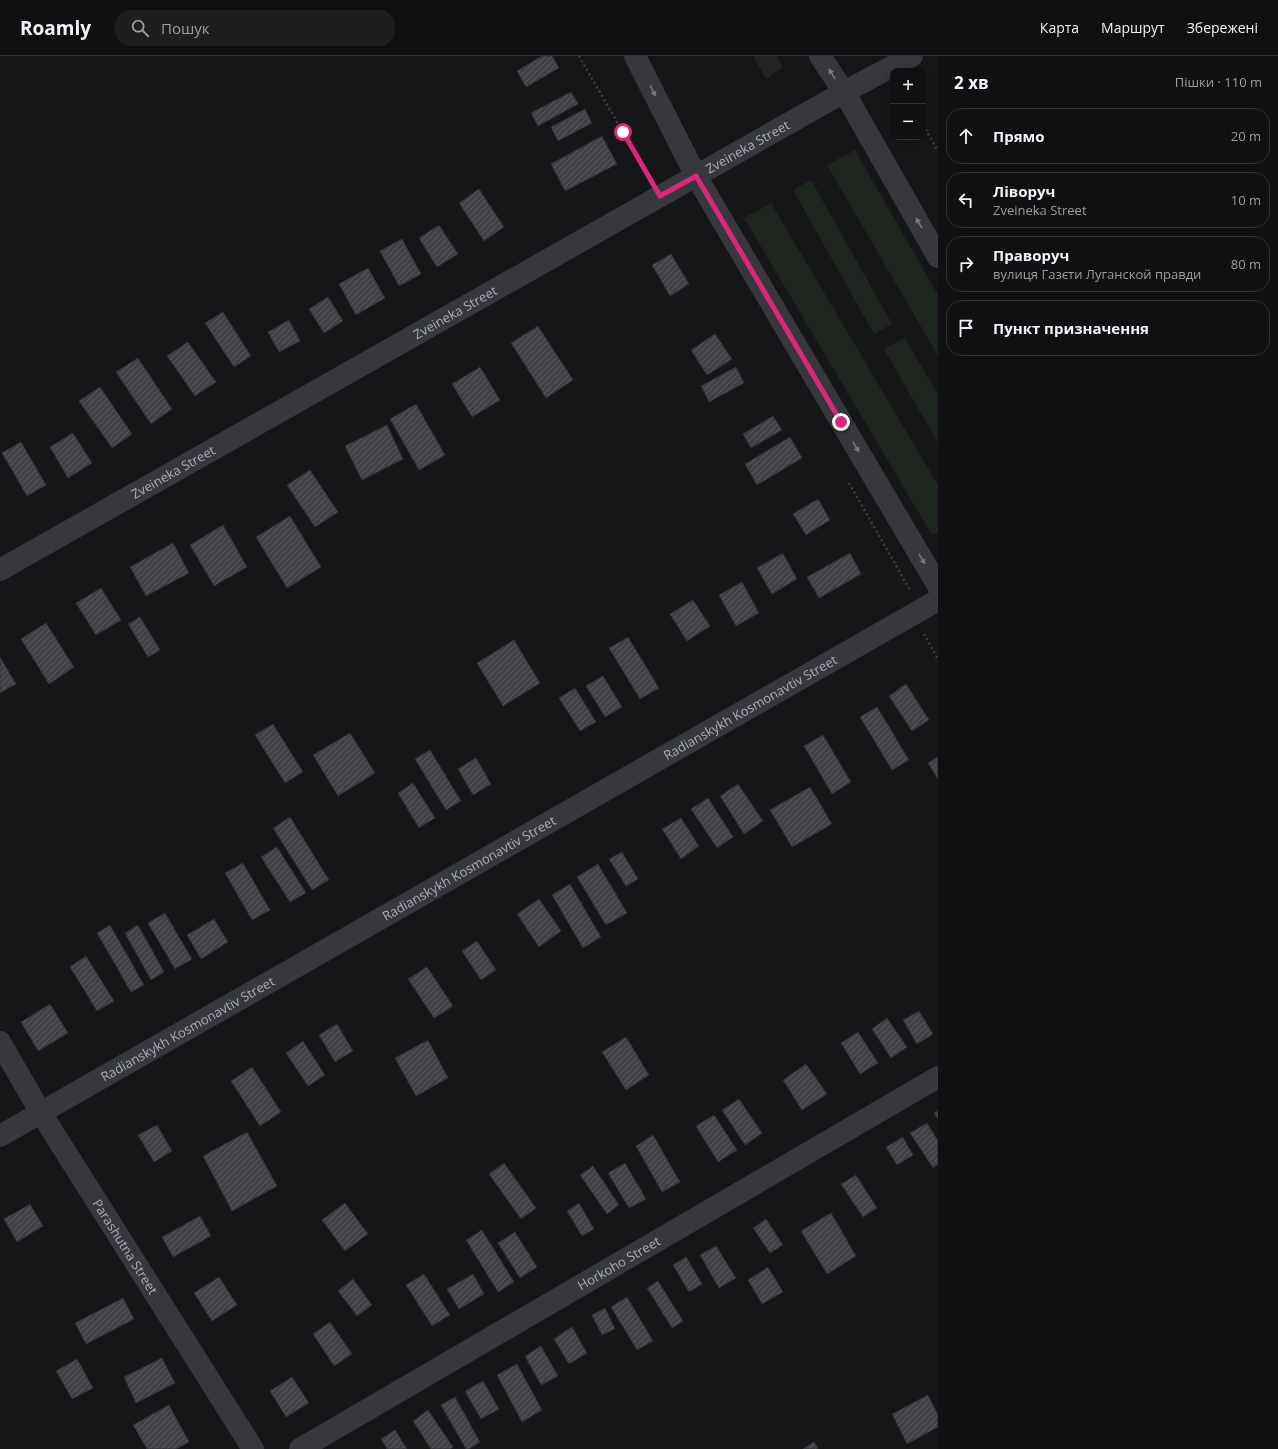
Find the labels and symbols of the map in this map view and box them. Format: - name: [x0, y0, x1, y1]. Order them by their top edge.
- one-way arrow: [828, 69, 836, 79]
- one-way arrow: [650, 85, 656, 97]
- street label: Zveineka Street: [702, 116, 793, 178]
- route start: [614, 123, 632, 141]
- one-way arrow: [915, 217, 922, 229]
- street label: Zveineka Street: [410, 281, 501, 343]
- route end: [832, 413, 850, 431]
- street label: Zveineka Street: [128, 441, 219, 503]
- one-way arrow: [852, 441, 859, 453]
- one-way arrow: [918, 553, 925, 565]
- street label: Radianskykh Kosmonavtiv Street: [660, 650, 841, 764]
- street label: Radianskykh Kosmonavtiv Street: [379, 811, 559, 925]
- street label: Radianskykh Kosmonavtiv Street: [97, 972, 278, 1086]
- street label: Parashutna Street: [89, 1196, 162, 1298]
- street label: Horkoho Street: [574, 1232, 664, 1294]

